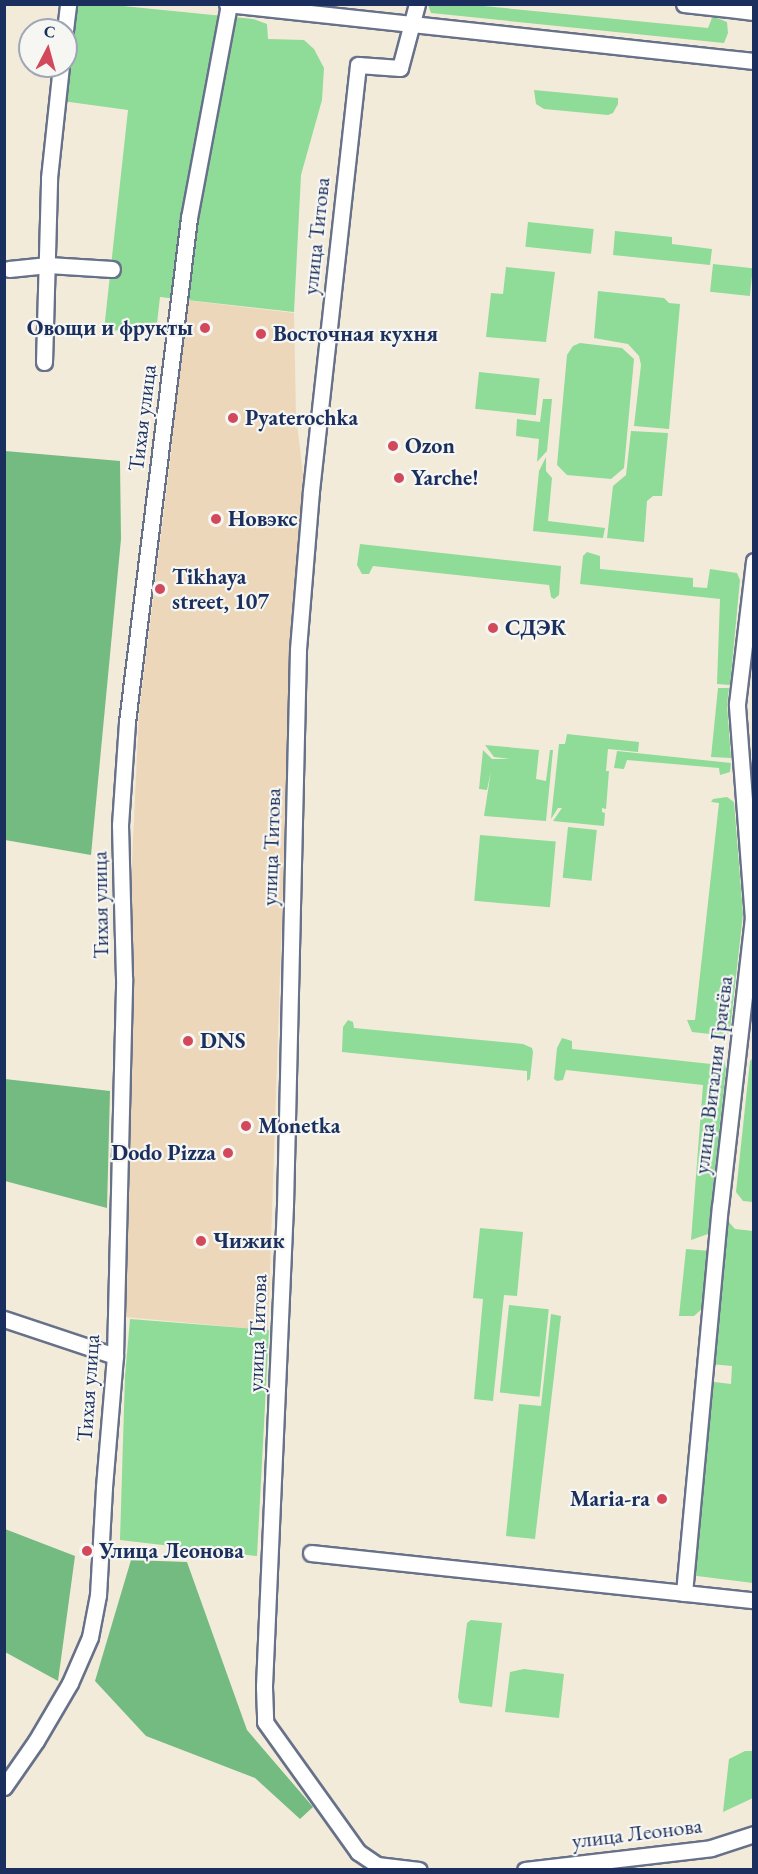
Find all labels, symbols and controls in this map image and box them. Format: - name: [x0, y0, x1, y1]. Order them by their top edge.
- north arrow: [18, 18, 78, 78]
- text: С: [43, 21, 56, 43]
- street label: улица Титова: [297, 176, 335, 296]
- place label: Овощи и фрукты: [27, 315, 193, 341]
- marker: Овощи и фрукты: [198, 321, 212, 335]
- place label: Восточная кухня: [273, 321, 438, 347]
- marker: Восточная кухня: [254, 327, 268, 341]
- street label: Тихая улица: [122, 363, 162, 473]
- place label: Pyaterochka: [245, 405, 358, 431]
- marker: Pyaterochka: [226, 411, 240, 425]
- place label: Ozon: [405, 433, 455, 459]
- marker: Ozon: [386, 439, 400, 453]
- place label: Yarche!: [411, 465, 479, 491]
- marker: Yarche!: [392, 471, 406, 485]
- place label: Новэкс: [228, 506, 298, 532]
- marker: Новэкс: [209, 512, 223, 526]
- place label: Tikhaya street, 107: [172, 563, 269, 614]
- marker: Tikhaya street, 107: [153, 582, 167, 596]
- place label: СДЭК: [505, 615, 566, 641]
- marker: СДЭК: [486, 621, 500, 635]
- street label: улица Титова: [256, 788, 286, 906]
- street label: Тихая улица: [86, 851, 114, 959]
- street label: улица Виталия Грачёва: [688, 974, 738, 1176]
- place label: DNS: [200, 1028, 246, 1054]
- marker: DNS: [181, 1034, 195, 1048]
- place label: Monetka: [258, 1113, 340, 1139]
- marker: Monetka: [239, 1119, 253, 1133]
- place label: Dodo Pizza: [111, 1140, 216, 1166]
- marker: Dodo Pizza: [221, 1146, 235, 1160]
- place label: Чижик: [213, 1228, 285, 1254]
- marker: Чижик: [194, 1234, 208, 1248]
- street label: улица Титова: [242, 1274, 272, 1392]
- street label: Тихая улица: [71, 1333, 105, 1443]
- place label: Maria-ra: [570, 1486, 650, 1512]
- marker: Maria-ra: [655, 1492, 669, 1506]
- place label: Улица Леонова: [99, 1538, 244, 1564]
- marker: Улица Леонова: [80, 1544, 94, 1558]
- street label: улица Леонова: [570, 1812, 704, 1854]

